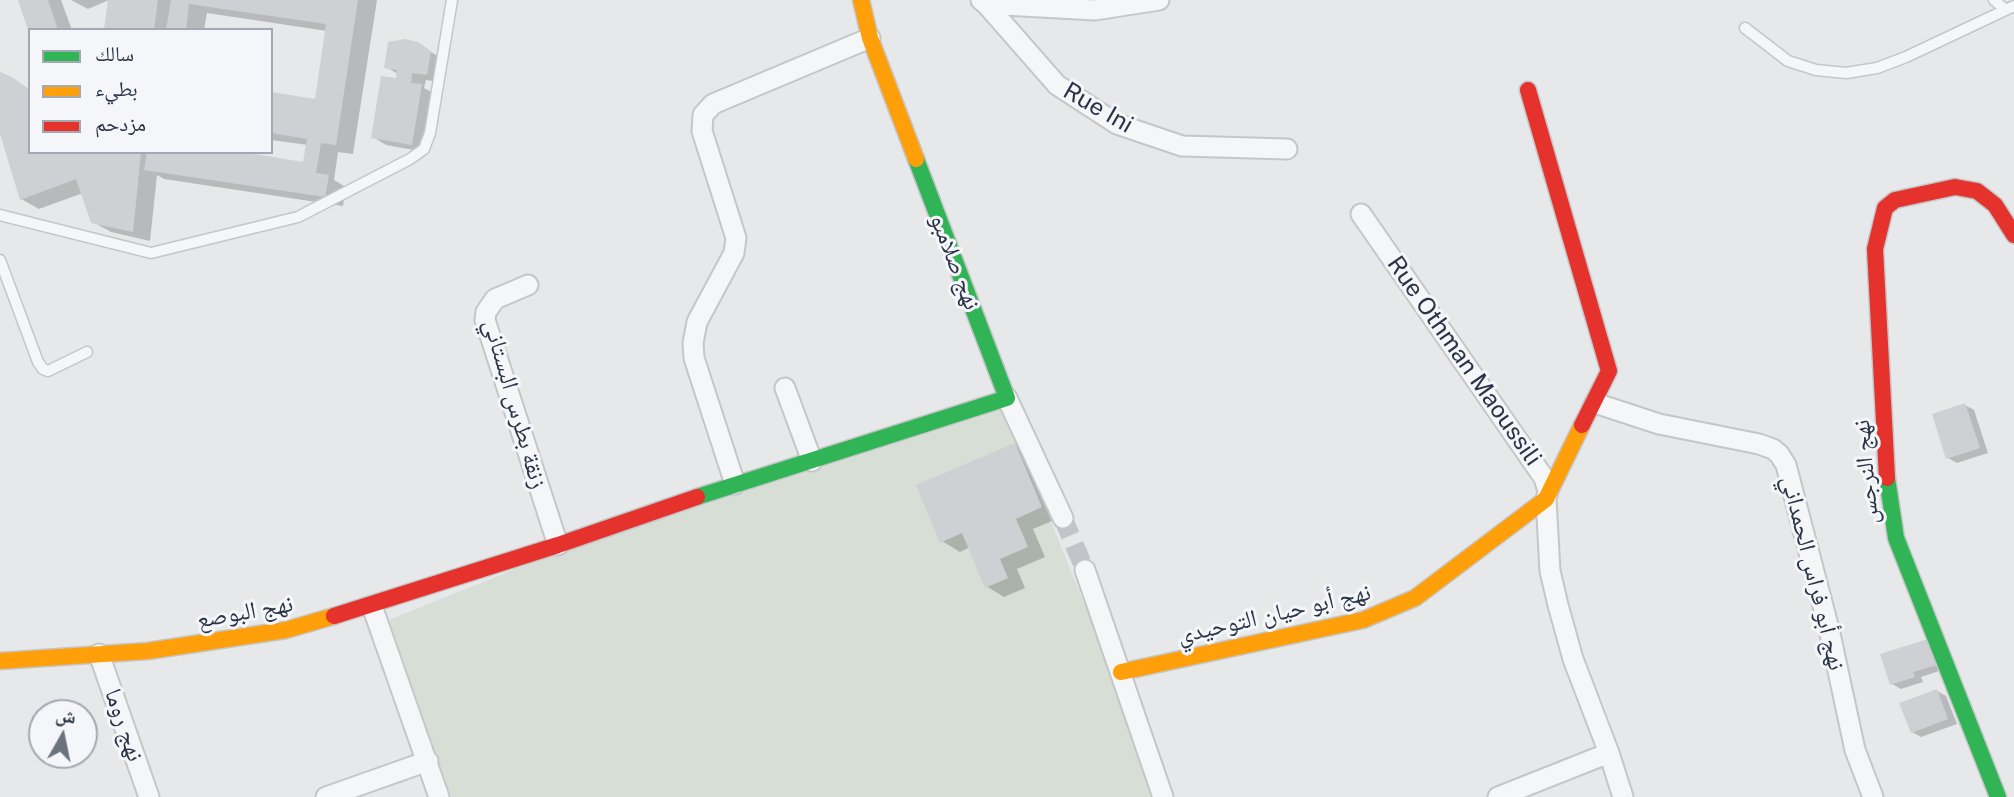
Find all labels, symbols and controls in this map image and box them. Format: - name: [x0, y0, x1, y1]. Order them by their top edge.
- legend: [28, 28, 273, 154]
- text: سالك: [95, 41, 134, 66]
- text: بطيء: [95, 76, 138, 101]
- street label: Rue Ini: [1058, 77, 1138, 139]
- text: مزدحم: [95, 111, 146, 136]
- street label: نهج صلامبو: [924, 210, 986, 314]
- street label: Rue Othman Maoussili: [1381, 251, 1547, 471]
- street label: زنقة بطرس البستاني: [477, 316, 553, 492]
- street label: نهج النرجس: [1847, 419, 1885, 525]
- street label: نهج أبو فراس الحمداني: [1775, 473, 1851, 673]
- street label: نهج أبو حيان التوحيدي: [1174, 578, 1374, 650]
- street label: نهج البوصع: [195, 589, 295, 635]
- street label: نهج روما: [98, 685, 150, 765]
- north arrow: [28, 699, 98, 769]
- text: ش: [54, 703, 78, 728]

